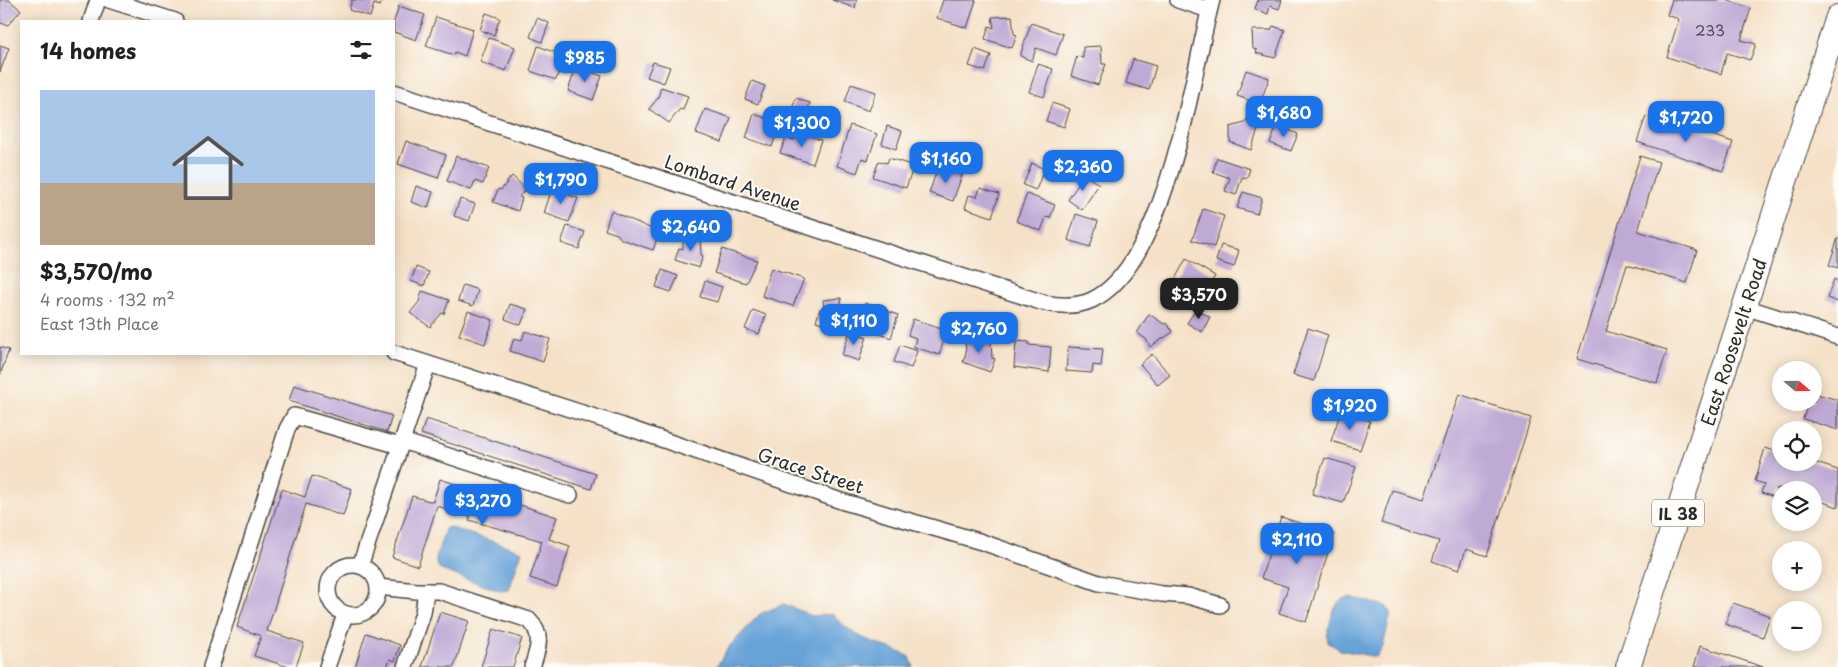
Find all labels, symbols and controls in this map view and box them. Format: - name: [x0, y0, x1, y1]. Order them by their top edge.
- house number: 233: [1695, 18, 1725, 41]
- text: 14 homes: [40, 34, 136, 66]
- icon: filters: [347, 36, 375, 64]
- pin: $985: [555, 41, 615, 83]
- text: $985: [565, 45, 605, 69]
- pin: $1,680: [1243, 96, 1325, 138]
- text: $1,680: [1257, 100, 1311, 124]
- pin: $1,720: [1645, 100, 1727, 143]
- text: $1,720: [1659, 105, 1713, 129]
- pin: $1,300: [761, 106, 843, 148]
- text: $1,300: [774, 110, 830, 134]
- icon: home: [163, 123, 253, 213]
- pin: $1,160: [905, 142, 987, 184]
- text: $1,160: [921, 146, 971, 170]
- street label: Lombard Avenue: [661, 147, 805, 217]
- pin: $2,360: [1042, 150, 1124, 192]
- text: $2,360: [1054, 154, 1112, 178]
- pin: $1,790: [520, 162, 602, 205]
- text: $1,790: [535, 167, 587, 191]
- pin: $2,640: [650, 210, 732, 252]
- text: $2,640: [662, 214, 720, 238]
- text: $3,570/mo: [40, 255, 152, 287]
- street label: East Roosevelt Road: [1693, 255, 1773, 429]
- pin: $3,570: [1158, 278, 1240, 320]
- text: $3,570: [1171, 282, 1227, 306]
- text: 4 rooms · 132 m²: [40, 287, 175, 311]
- pin: $1,110: [813, 304, 895, 346]
- text: $1,110: [831, 308, 877, 332]
- text: East 13th Place: [40, 311, 159, 335]
- pin: $2,760: [938, 312, 1020, 354]
- text: $2,760: [951, 316, 1007, 340]
- north arrow: [1772, 361, 1822, 411]
- map controls: [1772, 361, 1822, 651]
- pin: $1,920: [1309, 388, 1391, 431]
- text: $1,920: [1323, 393, 1377, 417]
- button: locate: [1772, 421, 1822, 471]
- street label: Grace Street: [754, 440, 868, 500]
- button: layers: [1772, 481, 1822, 531]
- pin: $3,270: [442, 484, 524, 526]
- text: $3,270: [455, 488, 511, 512]
- road number: IL 38: [1652, 499, 1704, 526]
- pin: $2,110: [1256, 522, 1338, 565]
- text: $2,110: [1272, 527, 1322, 551]
- button: +: [1772, 541, 1822, 591]
- button: −: [1772, 601, 1822, 651]

